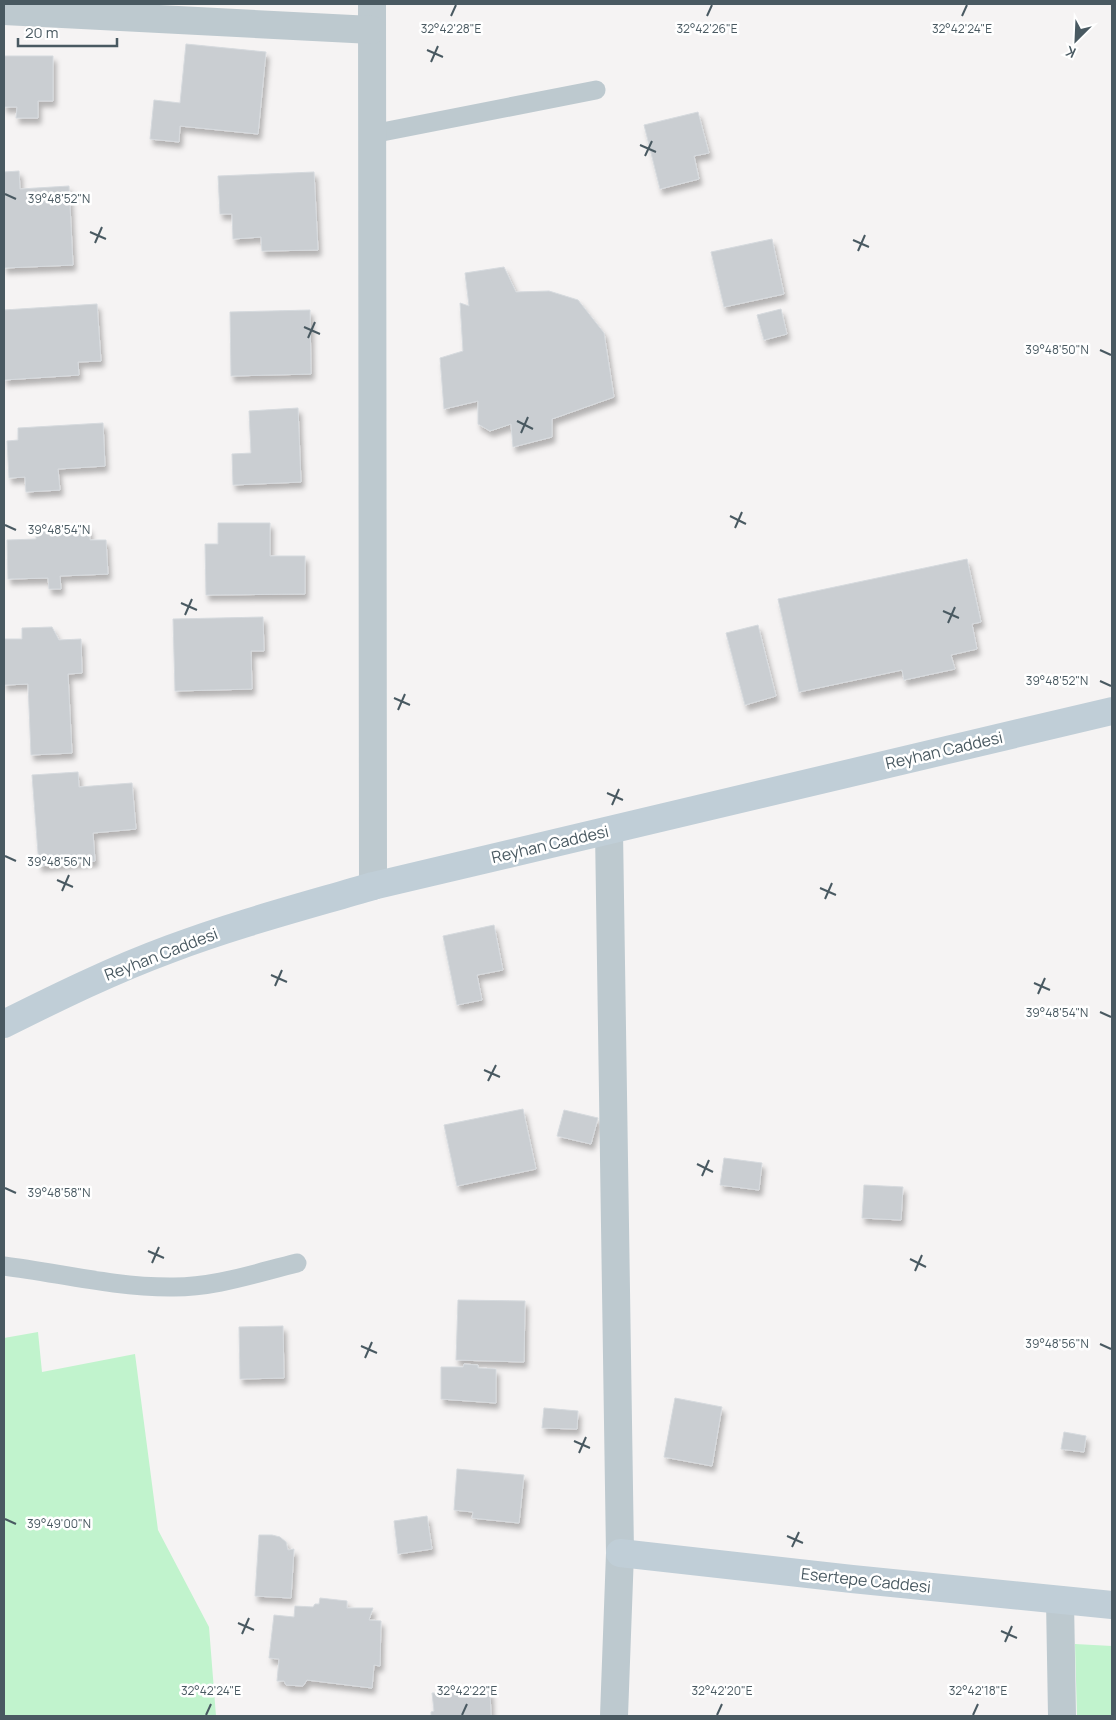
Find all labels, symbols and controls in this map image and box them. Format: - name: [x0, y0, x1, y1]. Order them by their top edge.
- scale bar: [18, 15, 116, 47]
- north arrow: [1051, 15, 1101, 65]
- text: 32°42'28"E: [421, 20, 482, 37]
- text: 32°42'26"E: [676, 20, 738, 37]
- text: 32°42'24"E: [932, 20, 992, 37]
- text: 20 m: [25, 22, 58, 43]
- text: K: [1062, 41, 1079, 63]
- text: 39°48'52"N: [28, 190, 90, 207]
- text: 39°48'50"N: [1025, 341, 1089, 358]
- text: 39°48'54"N: [28, 521, 90, 538]
- text: 39°48'52"N: [1026, 672, 1088, 689]
- street label: Reyhan Caddesi: [883, 726, 1005, 774]
- street label: Reyhan Caddesi: [489, 820, 611, 868]
- text: 39°48'56"N: [27, 853, 91, 870]
- street label: Reyhan Caddesi: [101, 922, 221, 986]
- text: 39°48'54"N: [1026, 1004, 1088, 1021]
- text: 39°48'58"N: [28, 1184, 90, 1201]
- text: 39°48'56"N: [1025, 1335, 1089, 1352]
- text: 39°49'00"N: [27, 1515, 91, 1532]
- street label: Esertepe Caddesi: [800, 1562, 932, 1598]
- text: 32°42'24"E: [181, 1682, 241, 1699]
- text: 32°42'22"E: [437, 1682, 497, 1699]
- text: 32°42'20"E: [691, 1682, 753, 1699]
- text: 32°42'18"E: [949, 1682, 1007, 1699]

